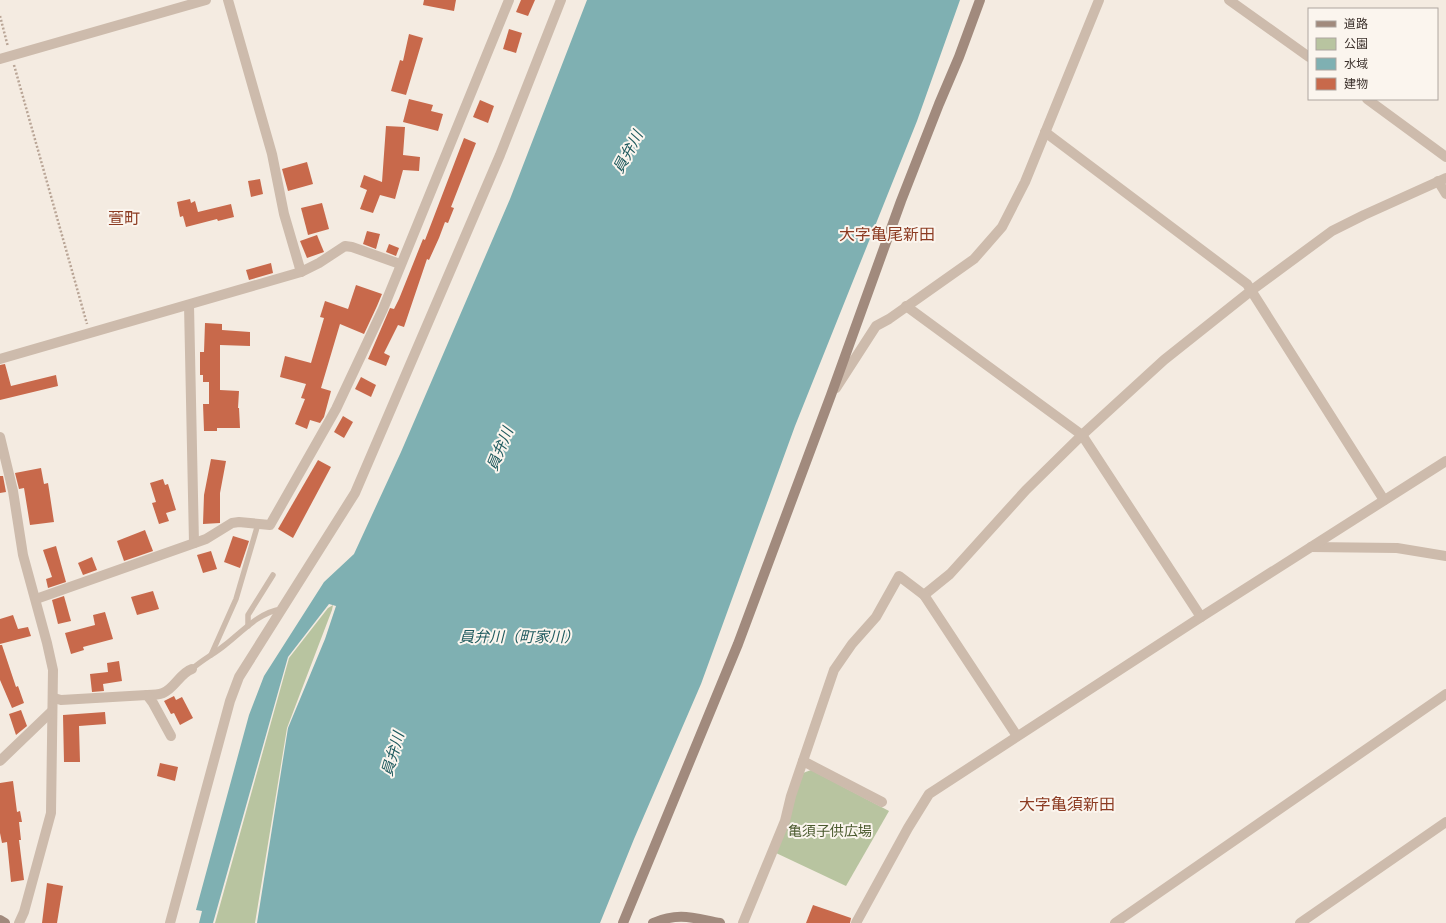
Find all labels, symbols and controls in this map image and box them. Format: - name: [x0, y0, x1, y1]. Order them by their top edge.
- legend: [1308, 8, 1438, 100]
- text: 道路: [1344, 17, 1368, 31]
- text: 公園: [1344, 37, 1368, 51]
- text: 水域: [1344, 57, 1368, 71]
- text: 建物: [1344, 77, 1368, 91]
- water label: 員弁川: [609, 126, 647, 176]
- district label: 萱町: [108, 209, 140, 228]
- district label: 大字亀尾新田: [839, 225, 935, 244]
- water label: 員弁川: [483, 423, 518, 473]
- water label: 員弁川（町家川）: [459, 628, 579, 646]
- water label: 員弁川: [378, 728, 408, 778]
- district label: 大字亀須新田: [1019, 795, 1115, 814]
- park label: 亀須子供広場: [788, 823, 872, 839]

